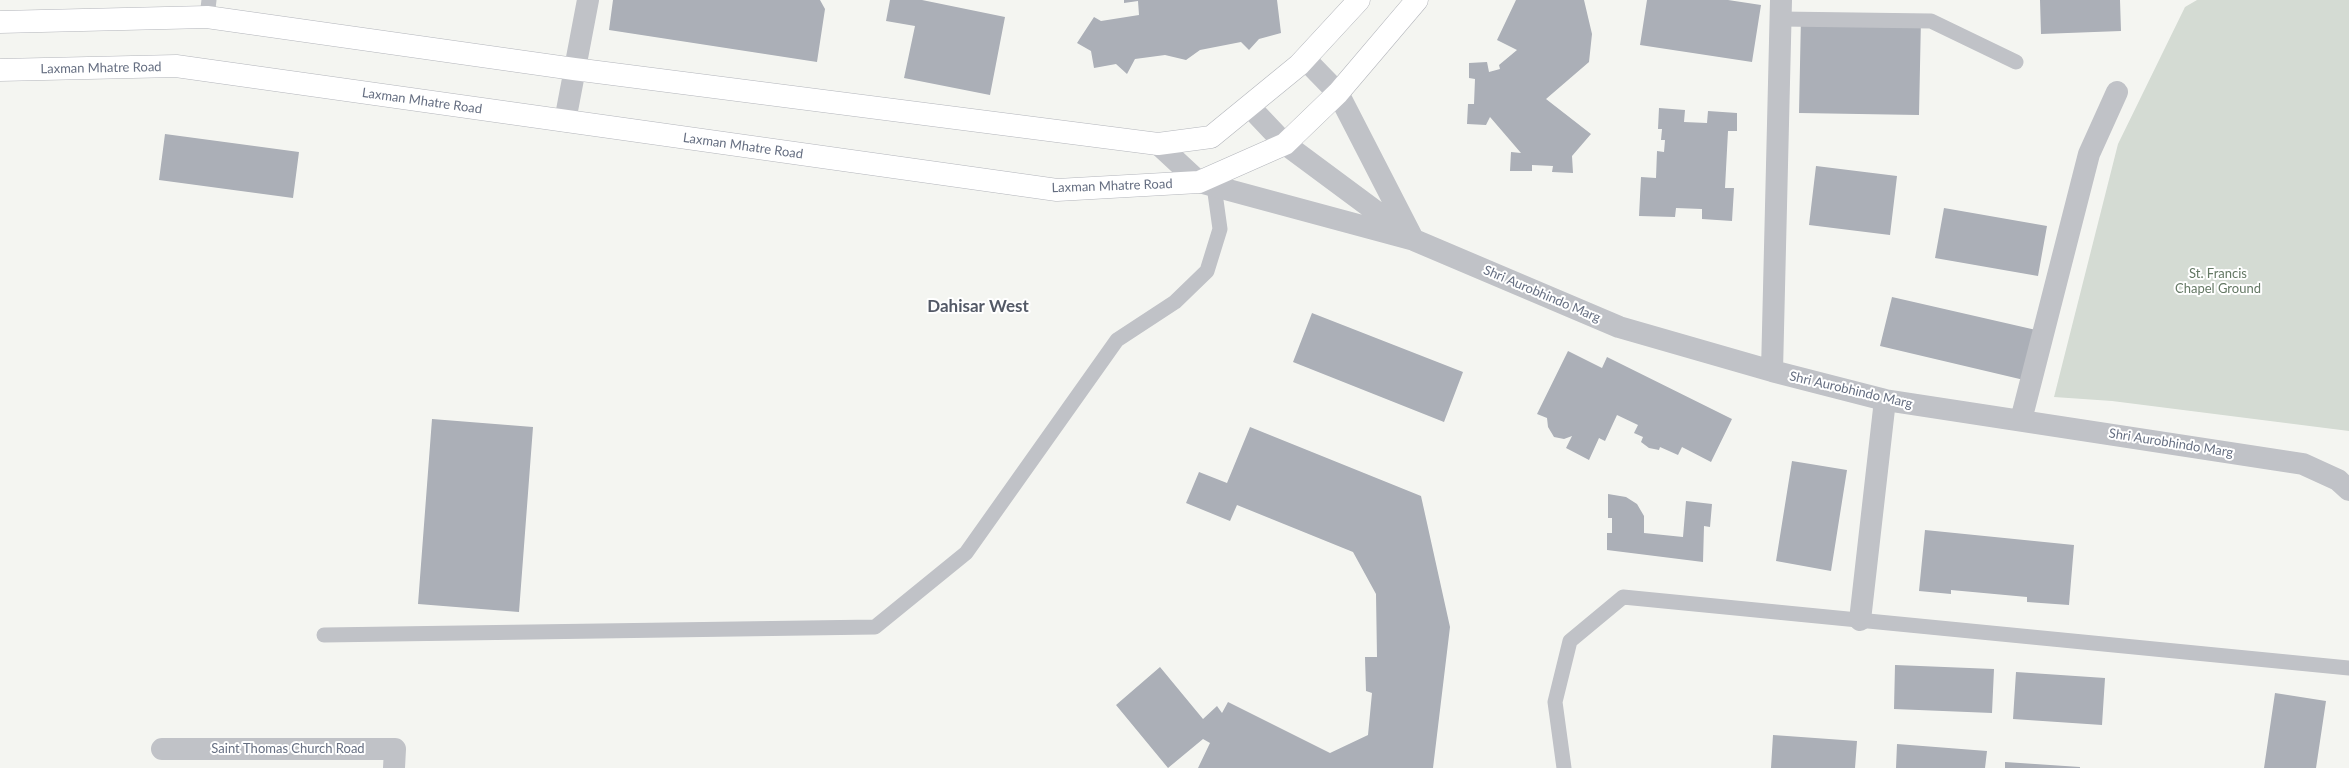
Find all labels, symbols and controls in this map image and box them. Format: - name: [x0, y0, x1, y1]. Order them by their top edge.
- street label: Laxman Mhatre Road: [40, 59, 162, 77]
- street label: Laxman Mhatre Road: [361, 85, 483, 117]
- street label: Laxman Mhatre Road: [682, 130, 804, 162]
- street label: Laxman Mhatre Road: [1051, 176, 1173, 196]
- street label: Shri Aurobhindo Marg: [1481, 262, 1603, 326]
- park label: St. Francis Chapel Ground: [2175, 266, 2261, 297]
- district label: Dahisar West: [927, 297, 1029, 317]
- street label: Shri Aurobhindo Marg: [1788, 368, 1914, 412]
- street label: Shri Aurobhindo Marg: [2108, 425, 2234, 461]
- street label: Saint Thomas Church Road: [211, 741, 365, 757]

